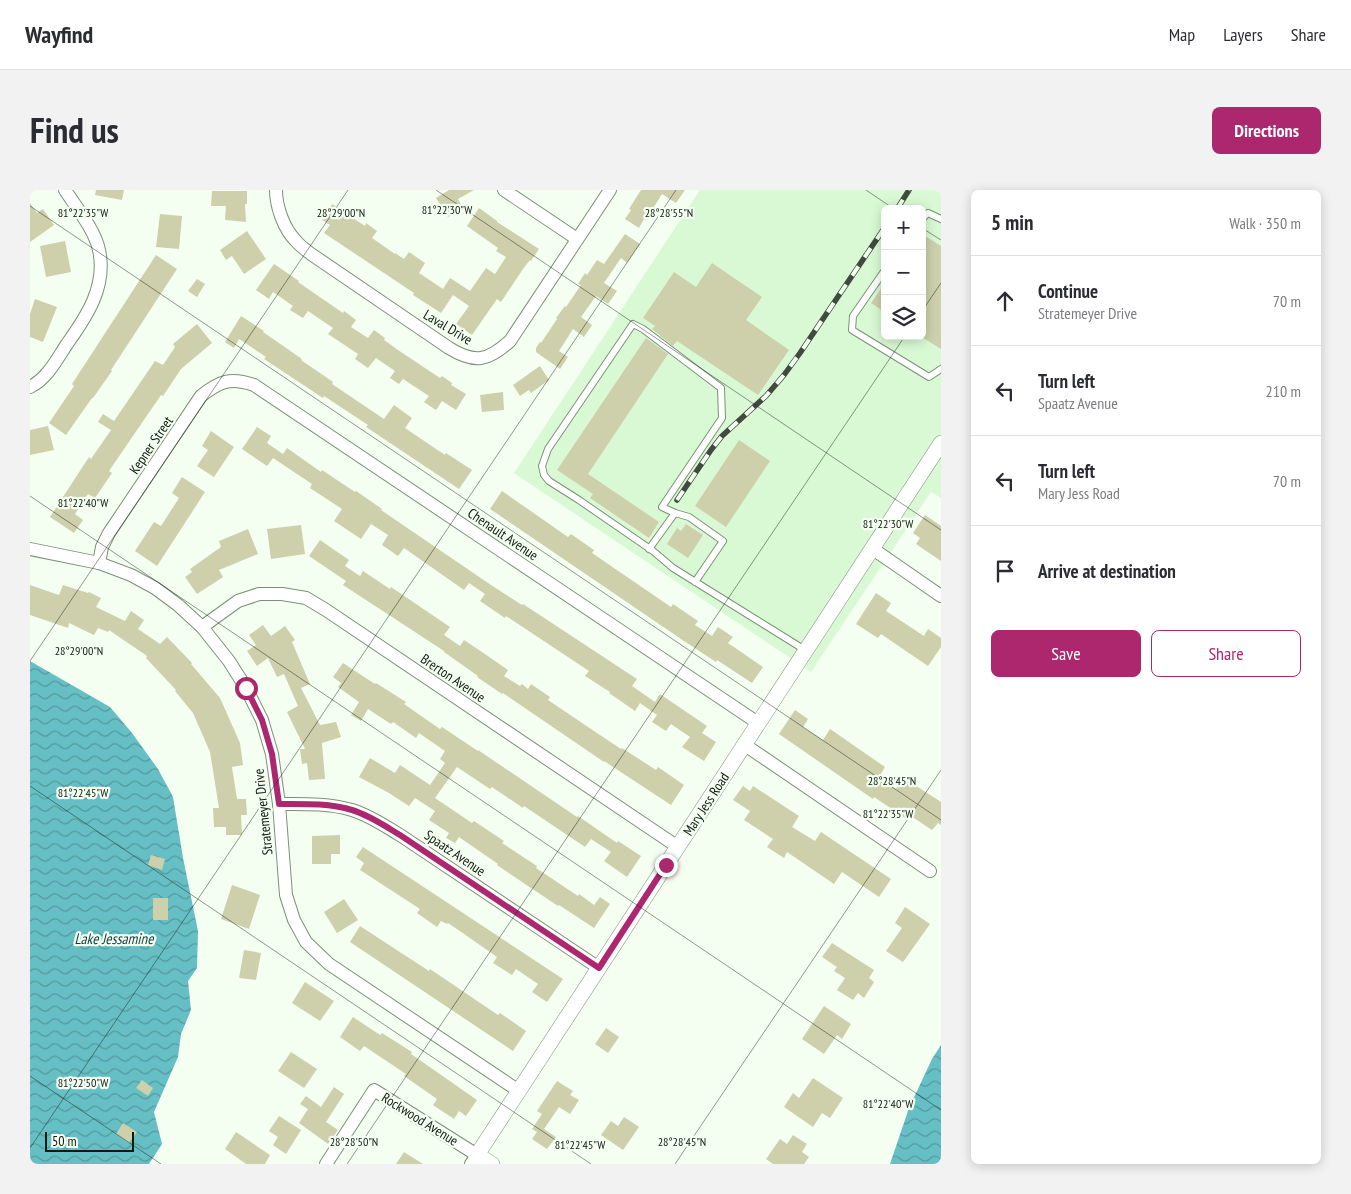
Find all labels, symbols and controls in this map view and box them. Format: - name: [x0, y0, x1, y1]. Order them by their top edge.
- text: Wayfind: [25, 19, 93, 50]
- text: Map: [1169, 23, 1195, 46]
- text: Layers: [1223, 23, 1263, 46]
- text: Share: [1291, 23, 1326, 46]
- text: Find us: [30, 107, 119, 153]
- button: Directions: [1212, 107, 1321, 154]
- text: 81°22'30"W: [422, 202, 472, 217]
- text: 81°22'35"W: [58, 205, 108, 220]
- text: 28°29'00"N: [317, 205, 365, 220]
- text: 28°28'55"N: [645, 205, 693, 220]
- map controls: [881, 205, 926, 340]
- button: +: [881, 205, 926, 250]
- text: 5 min: [991, 209, 1033, 236]
- text: Walk · 350 m: [1229, 213, 1301, 233]
- button: −: [881, 250, 926, 295]
- text: Continue: [1038, 279, 1098, 303]
- icon: ahead: [991, 287, 1019, 315]
- text: 70 m: [1273, 291, 1301, 311]
- button: layers: [881, 295, 926, 340]
- text: Stratemeyer Drive: [1038, 303, 1137, 323]
- street label: Laval Drive: [420, 305, 476, 349]
- text: Turn left: [1038, 369, 1095, 393]
- icon: left: [991, 377, 1019, 405]
- text: 210 m: [1266, 381, 1301, 401]
- text: Spaatz Avenue: [1038, 393, 1118, 413]
- street label: Kepner Street: [125, 413, 177, 477]
- text: Turn left: [1038, 459, 1095, 483]
- icon: left: [991, 467, 1019, 495]
- text: 70 m: [1273, 471, 1301, 491]
- text: Mary Jess Road: [1038, 483, 1120, 503]
- text: 81°22'40"W: [58, 495, 108, 510]
- street label: Chenault Avenue: [464, 504, 542, 564]
- text: 81°22'30"W: [863, 516, 913, 531]
- icon: arrive: [991, 557, 1019, 585]
- text: Arrive at destination: [1038, 559, 1176, 583]
- button: Save: [991, 630, 1141, 677]
- button: Share: [1151, 630, 1301, 677]
- text: 28°29'00"N: [55, 643, 103, 658]
- street label: Brerton Avenue: [417, 650, 489, 706]
- route start: [235, 677, 258, 700]
- street label: Stratemeyer Drive: [249, 768, 276, 856]
- street label: Mary Jess Road: [679, 769, 733, 839]
- text: 28°28'45"N: [868, 773, 916, 788]
- text: 81°22'45"W: [58, 785, 108, 800]
- text: 81°22'35"W: [863, 806, 913, 821]
- street label: Spaatz Avenue: [421, 826, 489, 880]
- route end: [655, 854, 678, 877]
- water label: Lake Jessamine: [75, 929, 154, 948]
- text: 81°22'50"W: [58, 1075, 108, 1090]
- street label: Rockwood Avenue: [378, 1088, 462, 1150]
- text: 81°22'40"W: [863, 1096, 913, 1111]
- scale bar: [45, 1129, 134, 1152]
- text: 50 m: [52, 1132, 77, 1150]
- text: 28°28'50"N: [330, 1134, 378, 1149]
- text: 28°28'45"N: [658, 1134, 706, 1149]
- text: 81°22'45"W: [555, 1137, 605, 1152]

